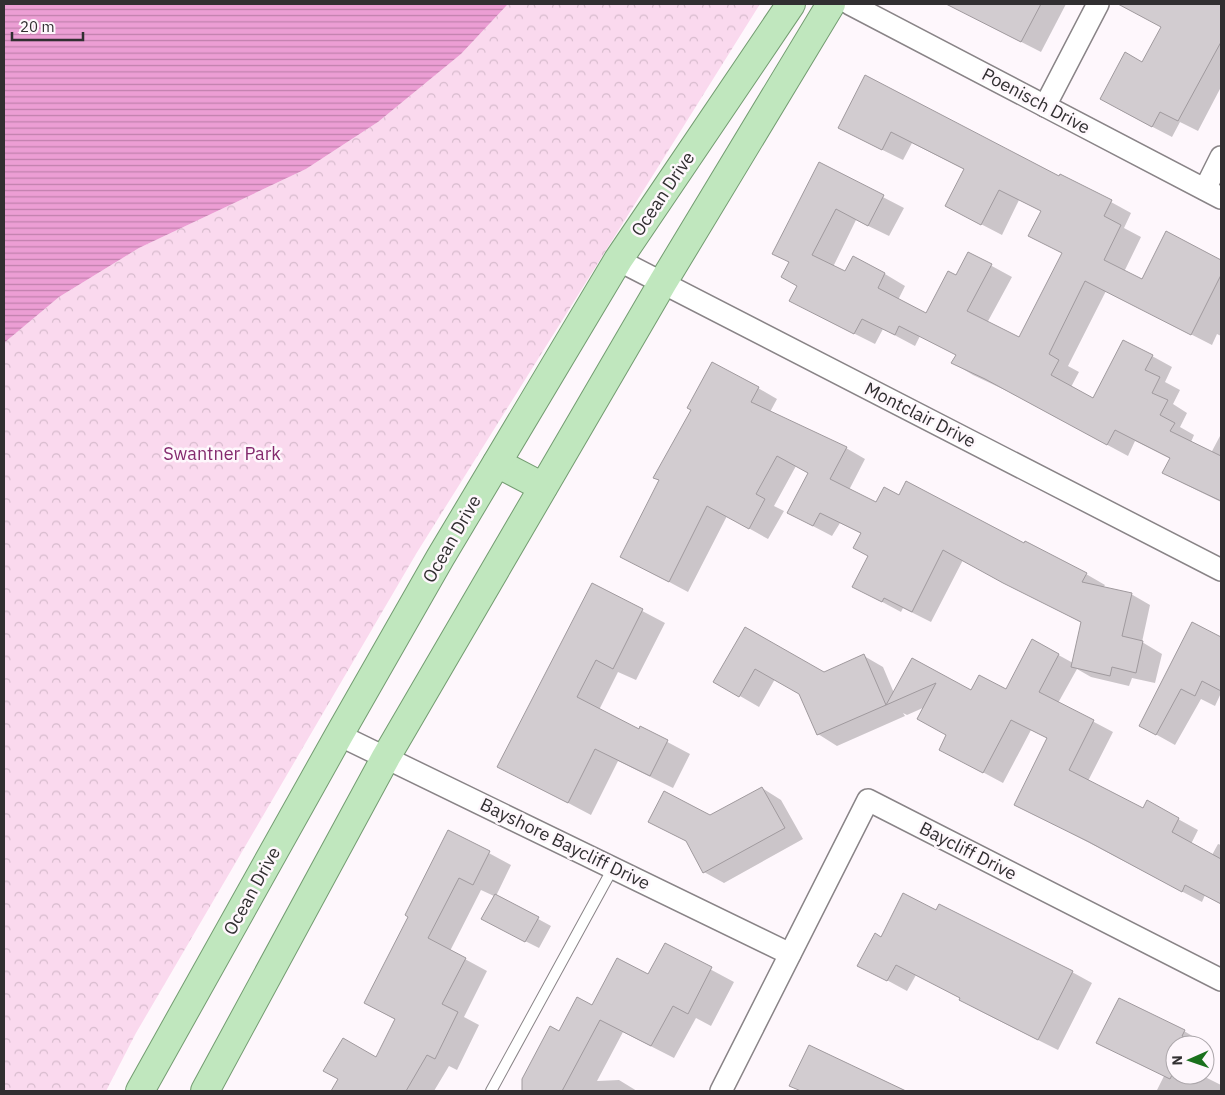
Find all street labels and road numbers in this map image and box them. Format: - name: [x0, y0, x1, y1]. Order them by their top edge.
- street label: Poenisch Drive: [978, 62, 1094, 139]
- street label: Ocean Drive: [626, 147, 699, 241]
- street label: Montclair Drive: [861, 377, 980, 453]
- street label: Ocean Drive: [417, 491, 486, 587]
- street label: Bayshore Baycliff Drive: [476, 792, 654, 895]
- street label: Baycliff Drive: [916, 816, 1021, 885]
- street label: Ocean Drive: [218, 842, 285, 939]

